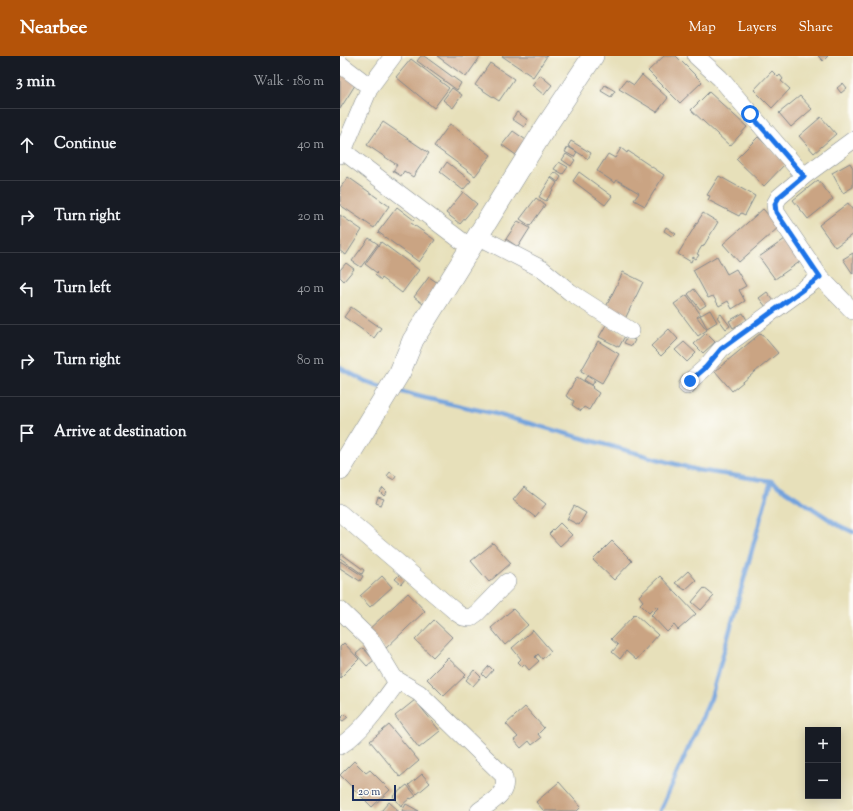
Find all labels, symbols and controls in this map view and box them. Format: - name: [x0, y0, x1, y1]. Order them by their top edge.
- text: Nearbee: [20, 15, 87, 42]
- text: Map: [689, 18, 716, 38]
- text: Layers: [738, 18, 776, 38]
- text: Share: [798, 18, 833, 38]
- text: 3 min: [16, 70, 55, 94]
- text: Walk · 180 m: [253, 73, 324, 91]
- route start: [741, 105, 759, 123]
- icon: ahead: [16, 134, 38, 156]
- text: Continue: [54, 134, 116, 155]
- text: 40 m: [297, 136, 324, 154]
- icon: right: [16, 206, 38, 228]
- text: Turn right: [54, 206, 120, 227]
- text: 20 m: [298, 208, 324, 226]
- icon: left: [16, 278, 38, 300]
- text: Turn left: [54, 278, 111, 299]
- text: 40 m: [297, 280, 324, 298]
- icon: right: [16, 350, 38, 372]
- text: Turn right: [54, 350, 120, 371]
- text: 80 m: [297, 352, 324, 370]
- route end: [681, 372, 699, 390]
- icon: arrive: [16, 422, 38, 444]
- text: Arrive at destination: [54, 422, 187, 443]
- map controls: [805, 727, 841, 799]
- button: +: [805, 727, 841, 763]
- button: −: [805, 763, 841, 799]
- scale bar: [352, 783, 396, 802]
- text: 20 m: [358, 784, 380, 800]

